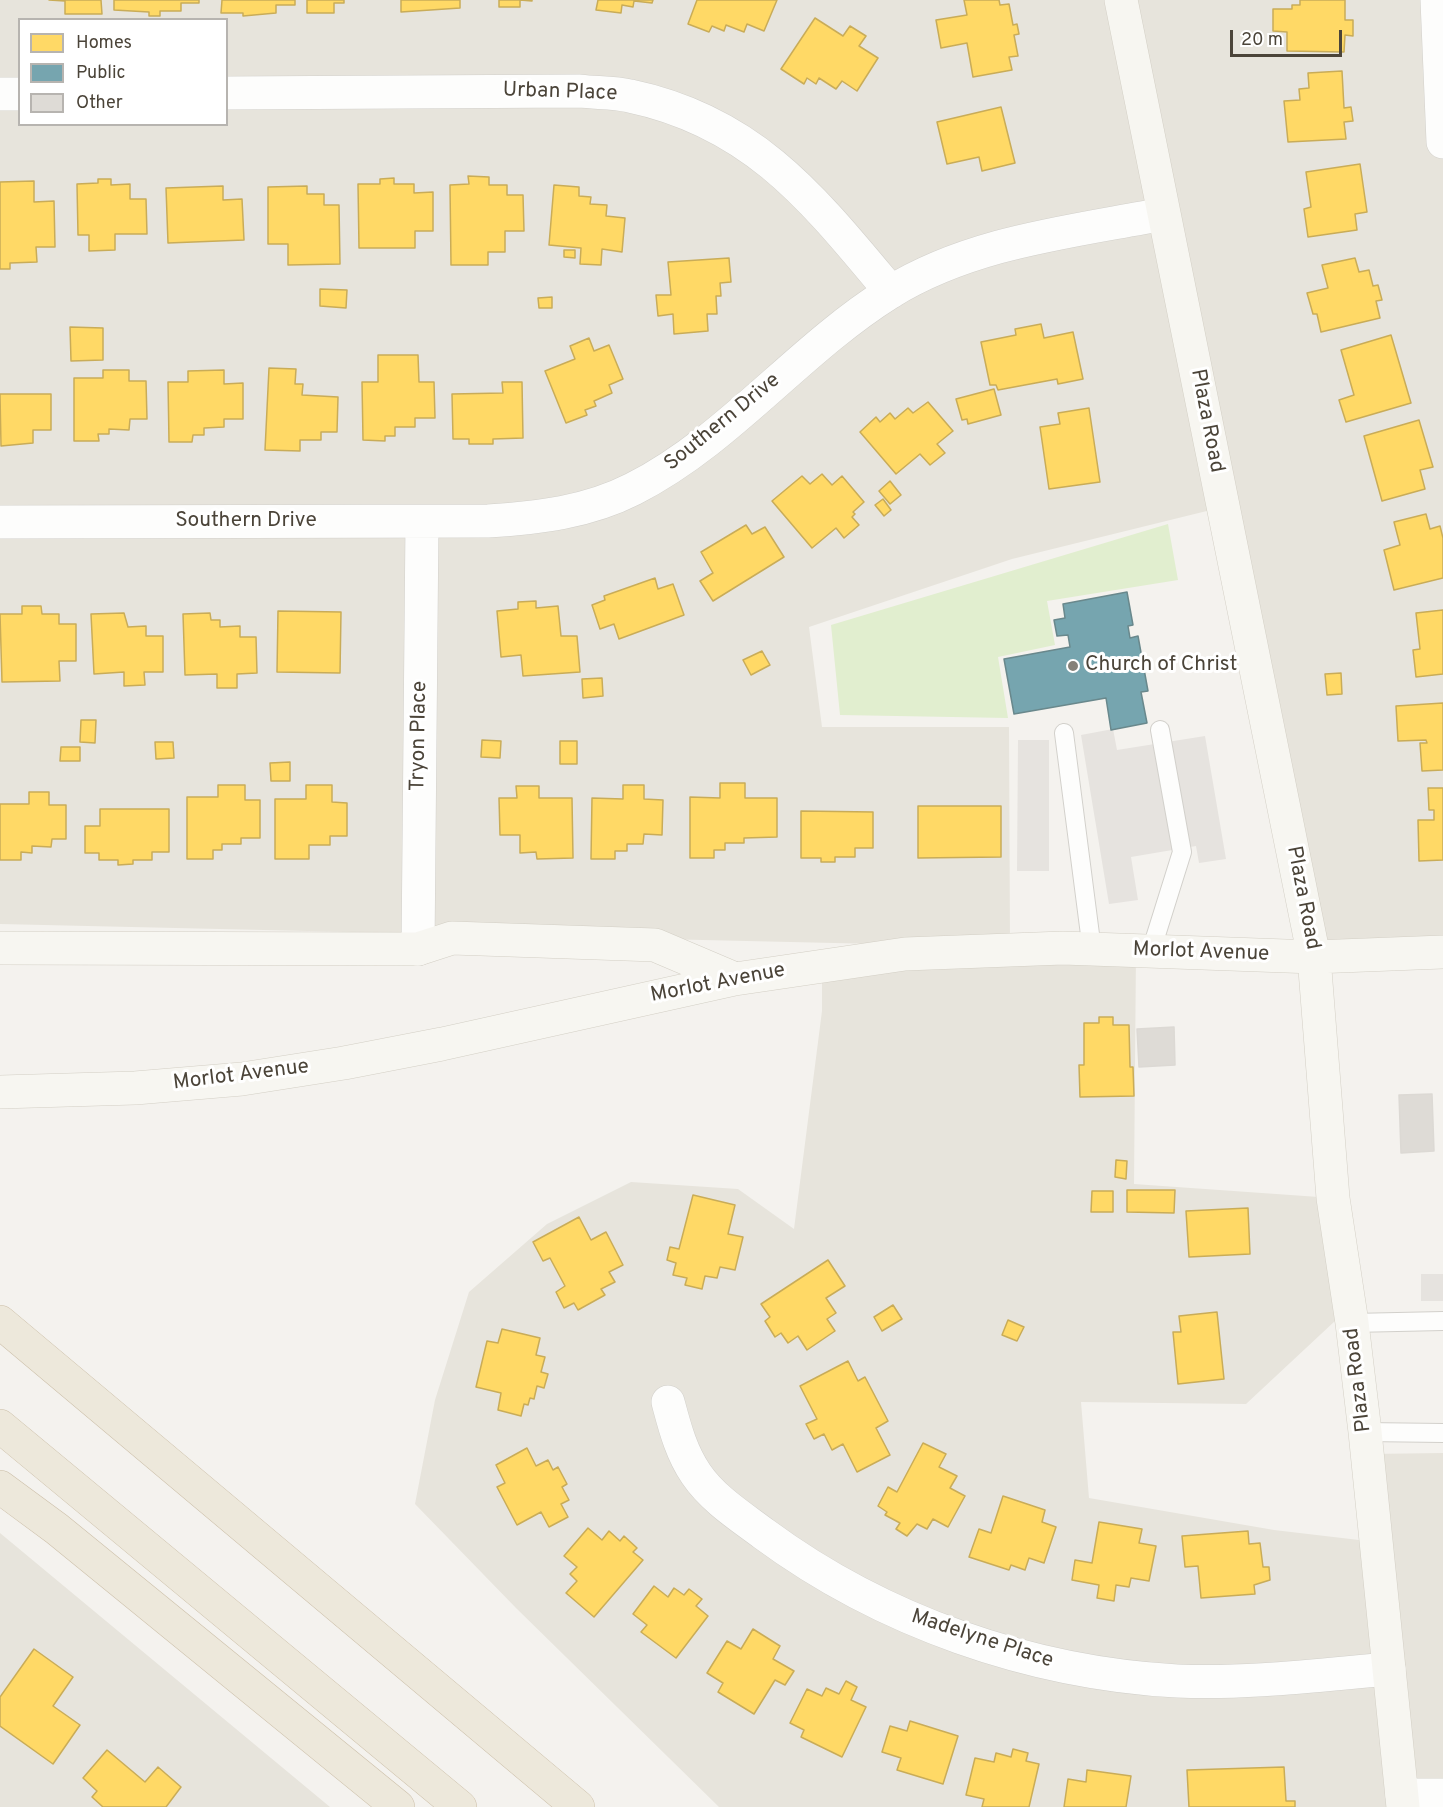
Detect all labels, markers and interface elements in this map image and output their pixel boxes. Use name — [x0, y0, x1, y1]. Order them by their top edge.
legend — [18, 18, 228, 126]
scale bar — [1233, 18, 1346, 56]
text: 20 m — [1241, 29, 1283, 52]
text: Homes — [76, 32, 132, 55]
text: Public — [76, 62, 126, 85]
street label: Urban Place — [502, 78, 618, 108]
text: Other — [76, 92, 123, 115]
street label: Plaza Road — [1184, 367, 1228, 475]
street label: Southern Drive — [660, 369, 786, 477]
street label: Southern Drive — [175, 509, 317, 535]
place label: Church of Christ — [1085, 653, 1237, 679]
marker: Church of Christ — [1066, 659, 1080, 673]
street label: Tryon Place — [406, 681, 434, 791]
street label: Plaza Road — [1280, 844, 1324, 952]
street label: Morlot Avenue — [1132, 938, 1270, 968]
street label: Morlot Avenue — [649, 959, 787, 1009]
street label: Morlot Avenue — [172, 1055, 310, 1097]
street label: Plaza Road — [1340, 1326, 1378, 1434]
street label: Madelyne Place — [908, 1605, 1056, 1675]

